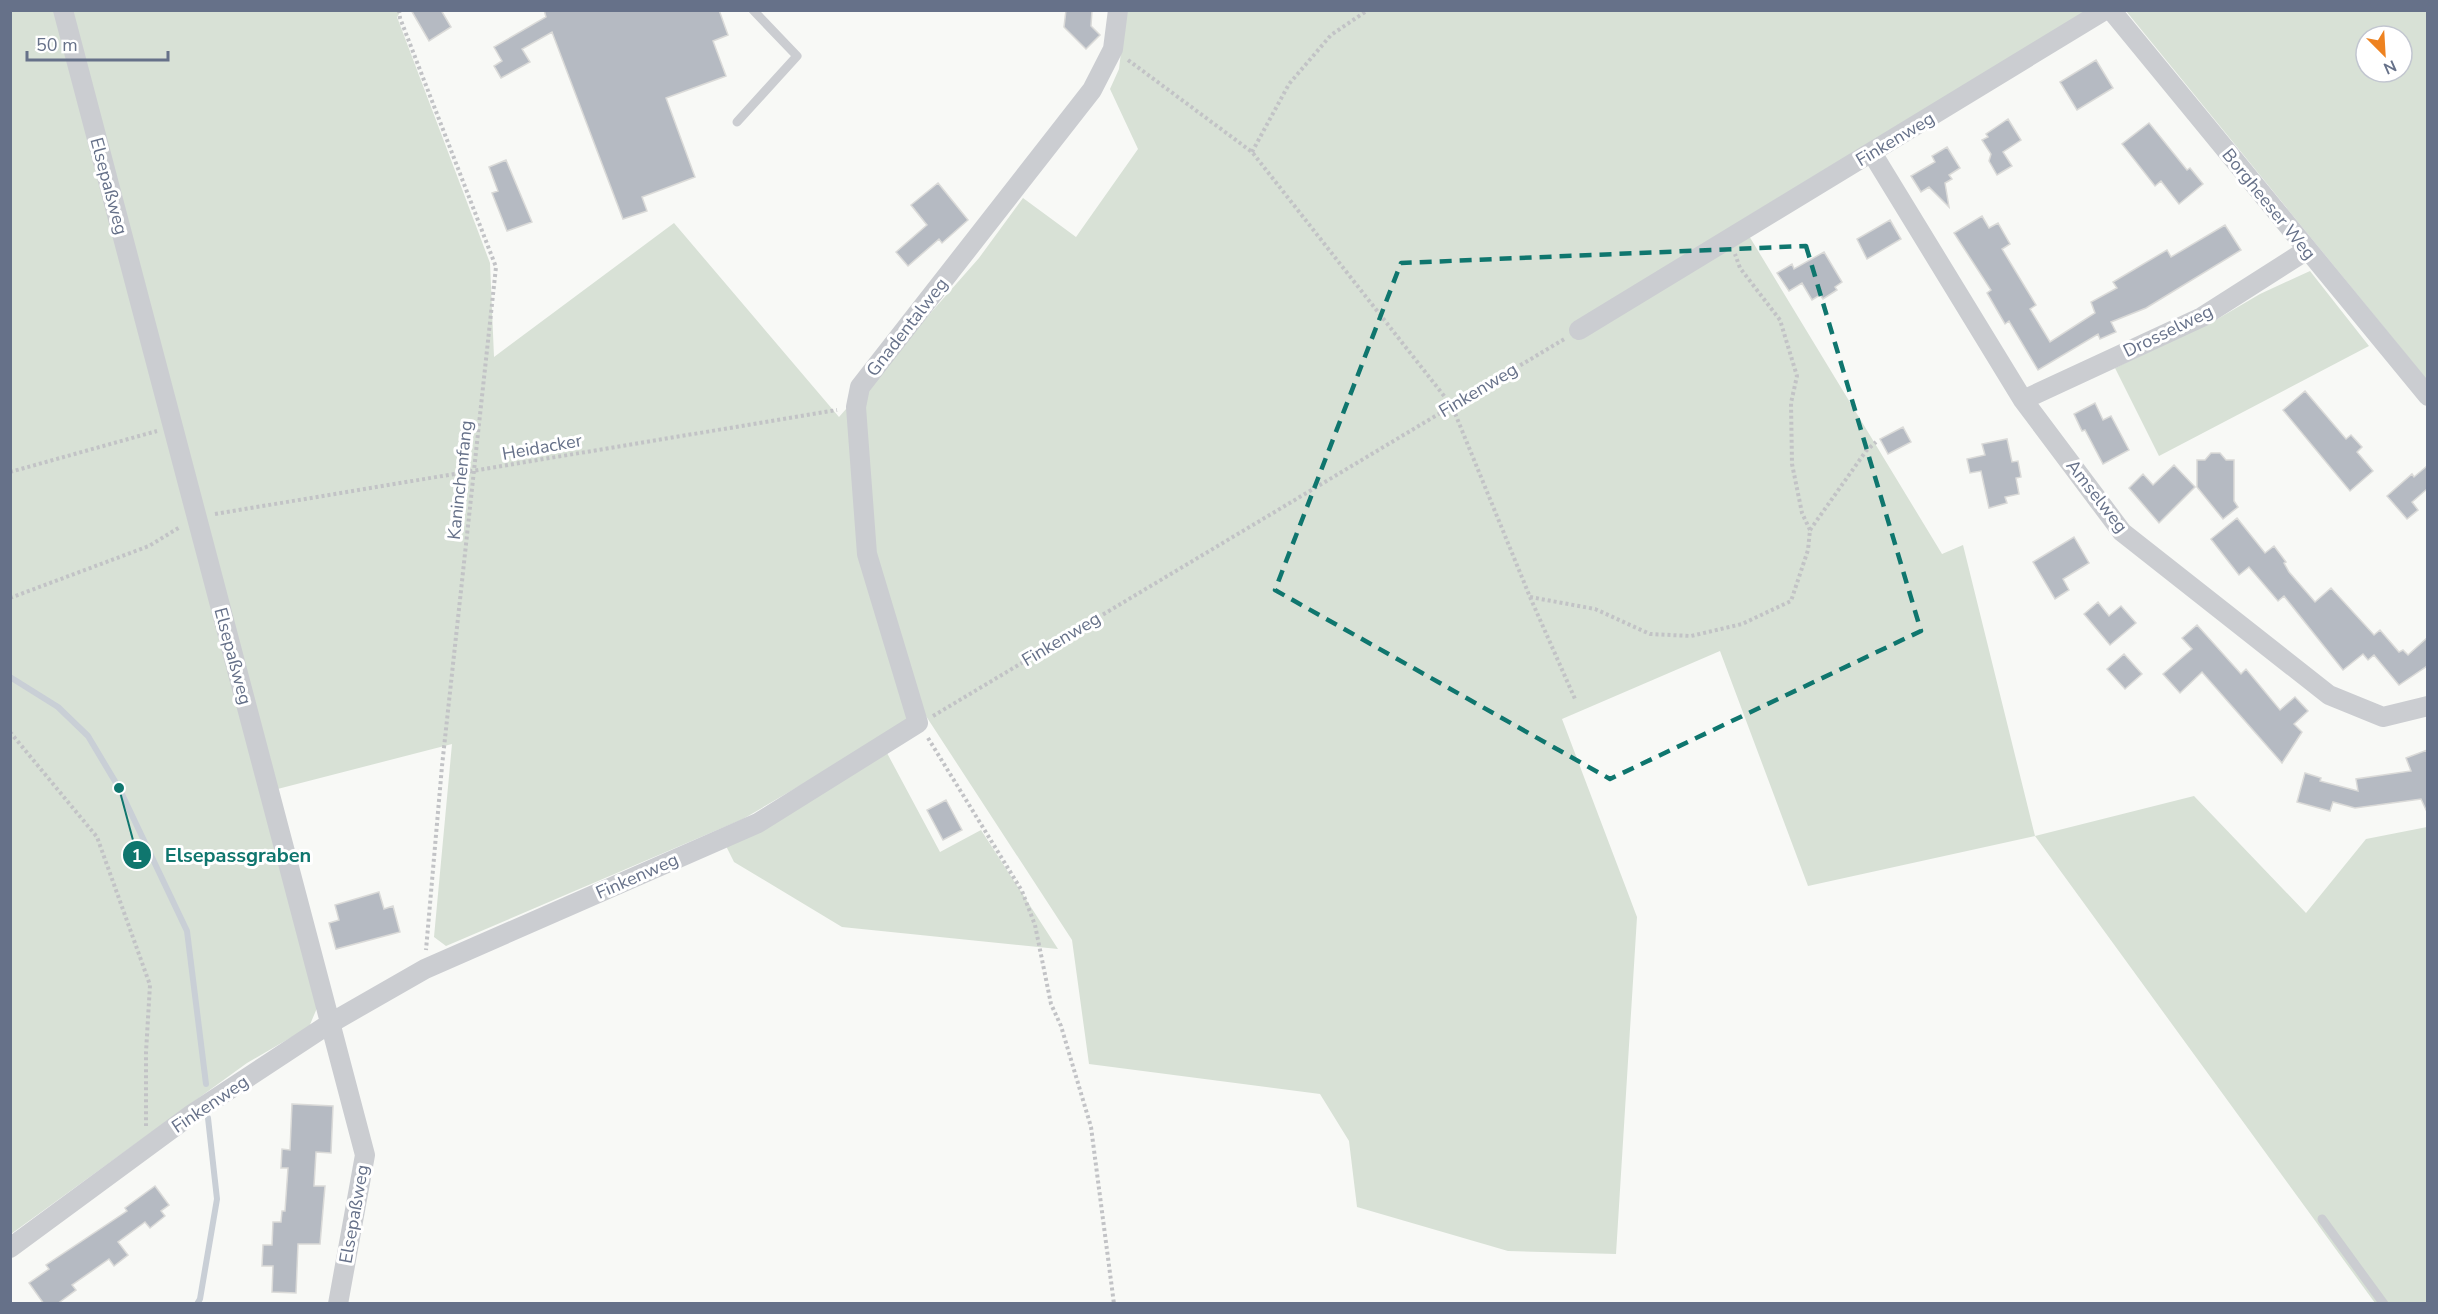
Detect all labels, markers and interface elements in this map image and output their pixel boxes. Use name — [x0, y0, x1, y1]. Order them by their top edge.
scale bar — [27, 24, 168, 62]
north arrow — [2354, 24, 2414, 84]
text: 50 m — [36, 33, 78, 57]
text: N — [2380, 54, 2400, 79]
street label: Finkenweg — [1851, 106, 1939, 172]
street label: Elsepaßweg — [85, 135, 133, 237]
street label: Borgheeser Weg — [2217, 143, 2321, 265]
street label: Gnadentalweg — [861, 273, 953, 381]
street label: Drosselweg — [2119, 299, 2217, 363]
street label: Finkenweg — [1434, 357, 1522, 423]
street label: Kaninchenfang — [442, 419, 478, 541]
street label: Heidacker — [500, 428, 584, 466]
street label: Amselweg — [2061, 454, 2133, 538]
street label: Elsepaßweg — [209, 605, 257, 707]
street label: Finkenweg — [1017, 606, 1105, 672]
callout: Elsepassgraben — [122, 836, 323, 874]
text: Elsepassgraben — [165, 842, 311, 869]
text: 1 — [132, 844, 142, 868]
street label: Finkenweg — [592, 847, 682, 905]
street label: Finkenweg — [167, 1069, 253, 1139]
street label: Elsepaßweg — [334, 1163, 374, 1265]

